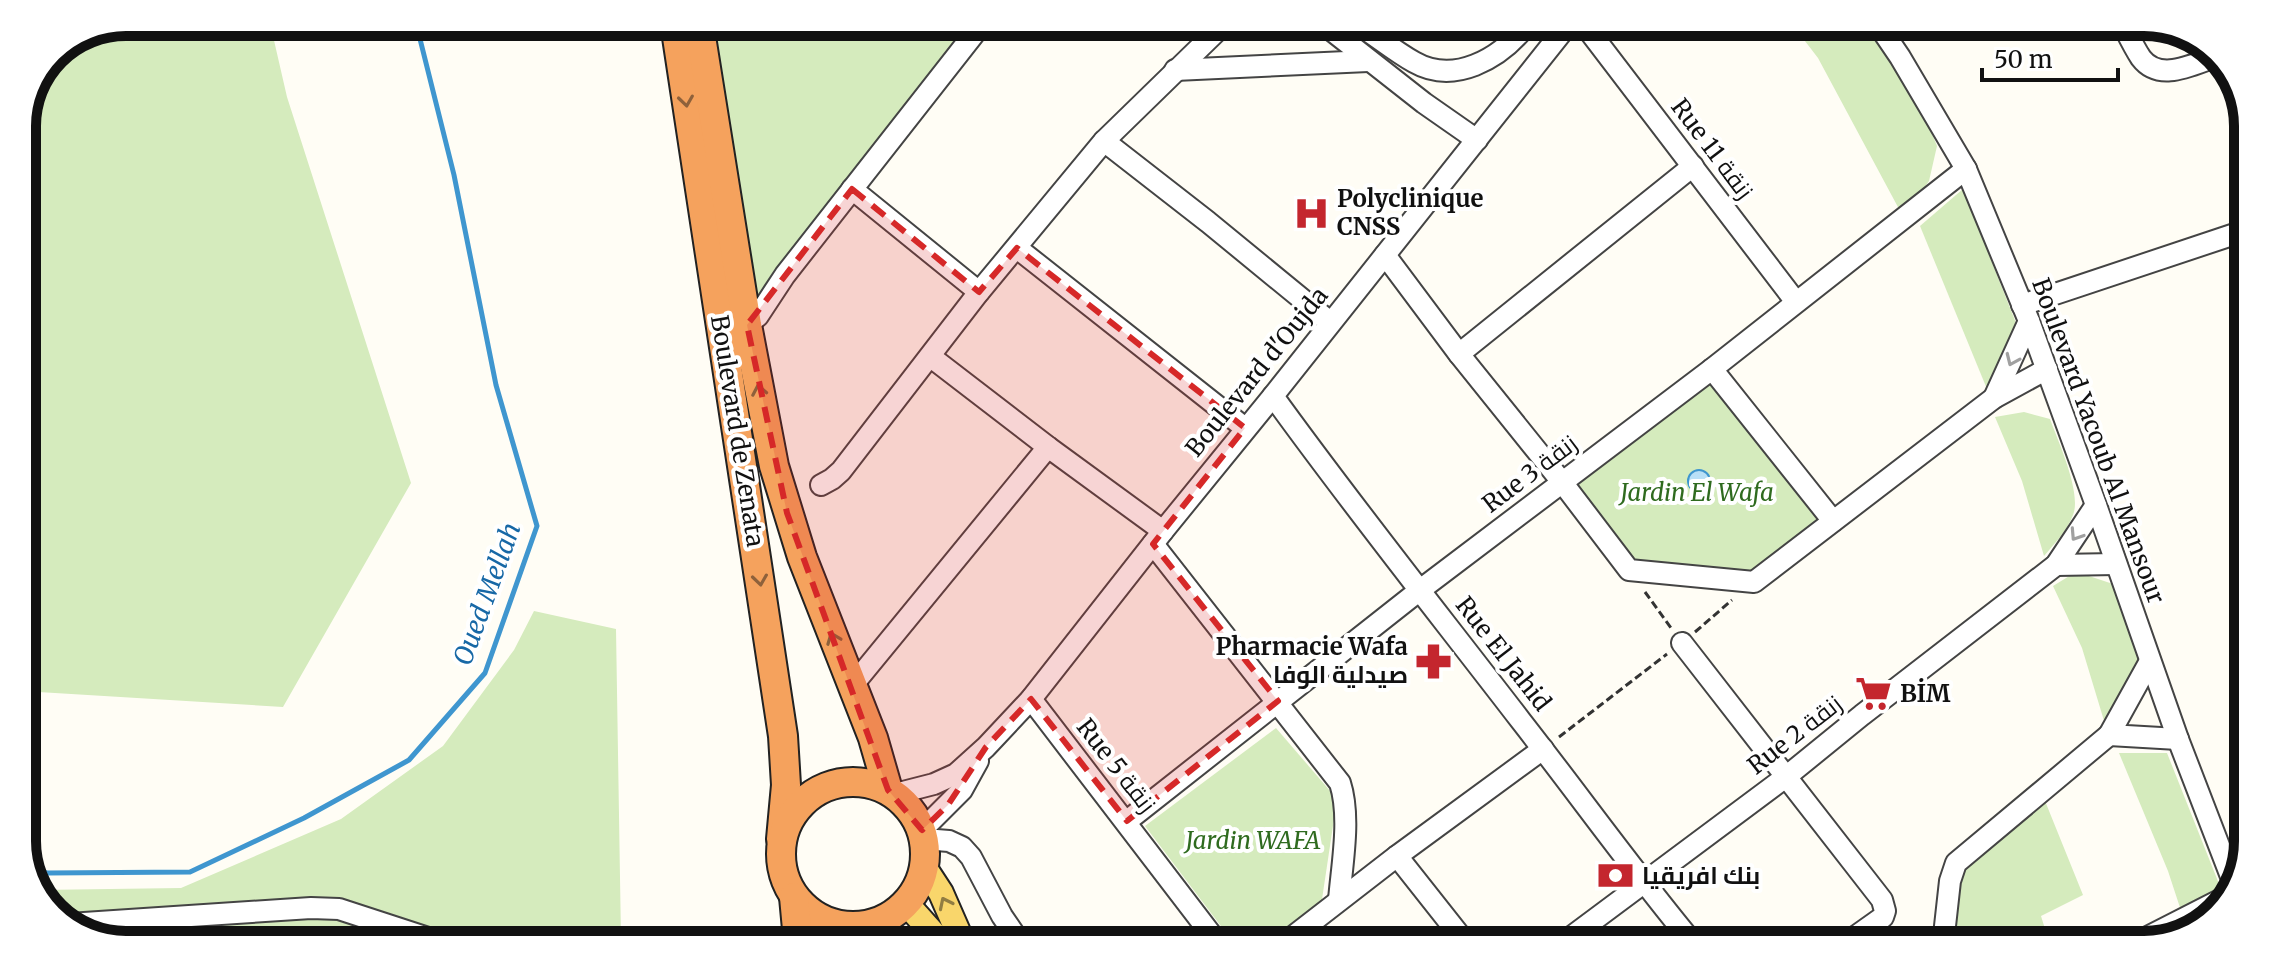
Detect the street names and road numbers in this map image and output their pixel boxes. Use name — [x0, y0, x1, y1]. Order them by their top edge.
street label: Rue 11 زنقة — [1664, 92, 1760, 205]
street label: Boulevard Yacoub Al Mansour — [2025, 274, 2172, 608]
street label: Boulevard d'Oujda — [1179, 280, 1335, 463]
street label: Boulevard de Zenata — [704, 313, 771, 549]
street label: Rue 3 زنقة — [1476, 428, 1583, 519]
street label: Rue El Jahid — [1449, 590, 1558, 717]
street label: Rue 2 زنقة — [1741, 688, 1848, 781]
street label: Rue 5 زنقة — [1070, 712, 1163, 819]

